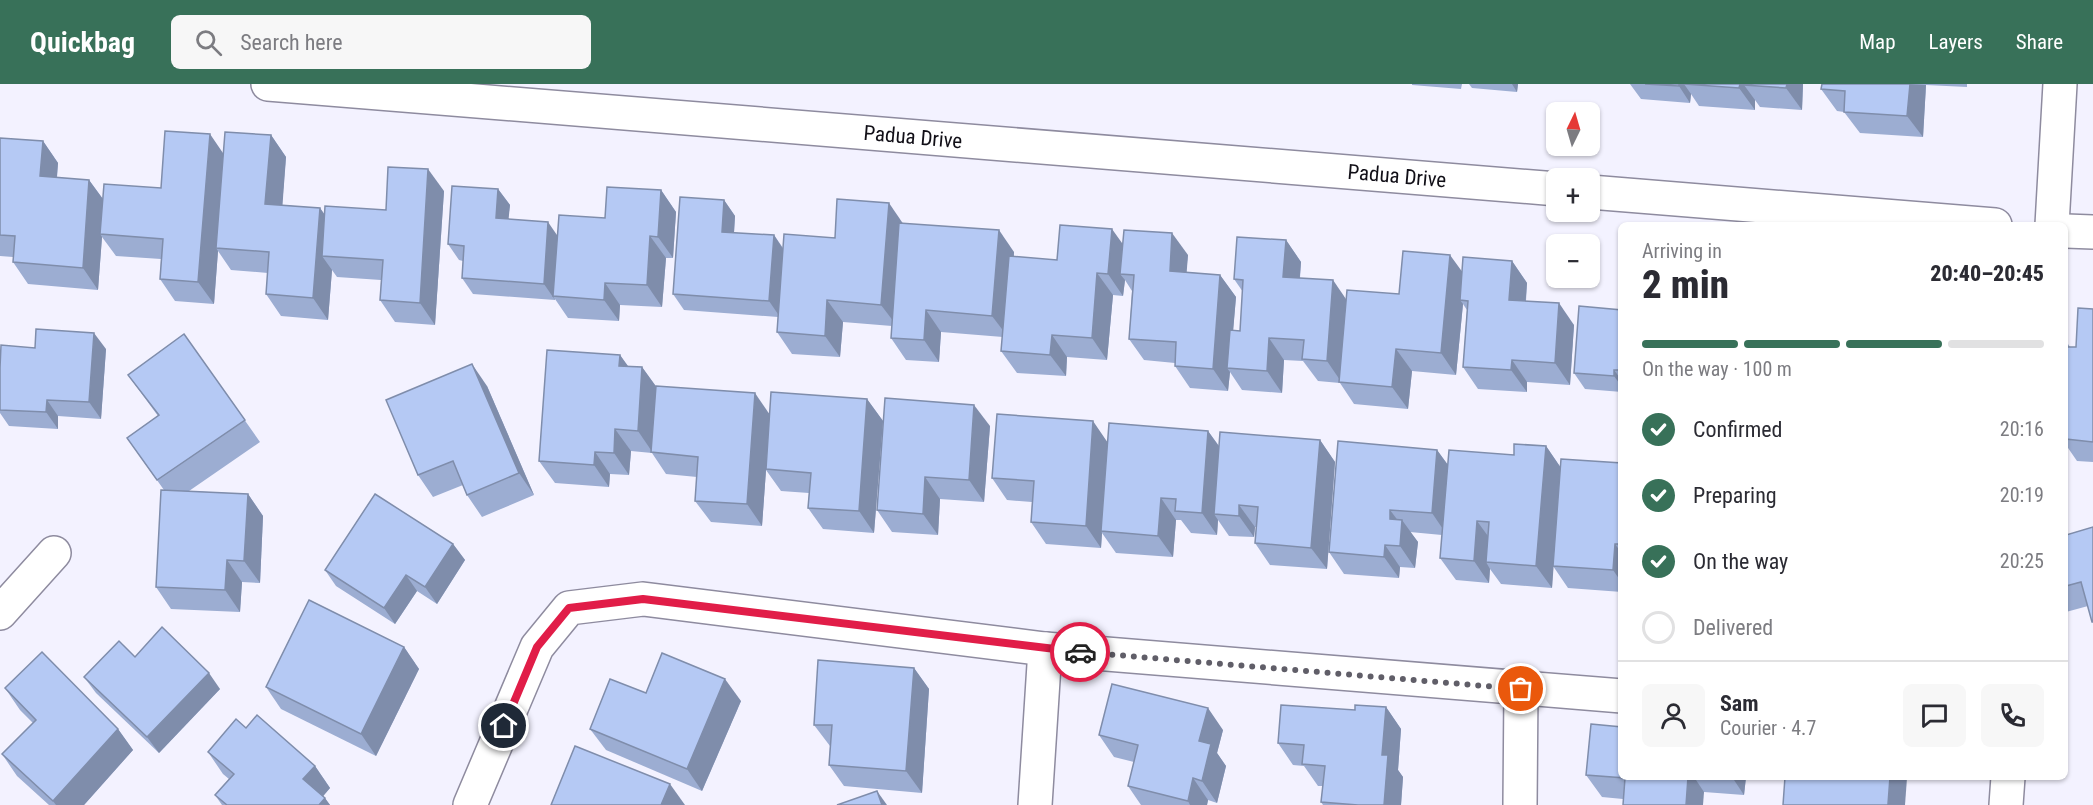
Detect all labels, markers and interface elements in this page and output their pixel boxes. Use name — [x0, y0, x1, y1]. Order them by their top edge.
search box — [171, 15, 591, 69]
text: Quickbag — [30, 26, 135, 59]
icon: search — [192, 26, 225, 59]
text: Search here — [240, 30, 342, 55]
text: Map — [1859, 30, 1896, 54]
text: Layers — [1929, 30, 1983, 54]
text: Share — [2016, 30, 2063, 54]
north arrow — [1546, 102, 1600, 156]
map controls — [1546, 102, 1600, 288]
street label: Padua Drive — [863, 121, 963, 153]
street label: Padua Drive — [1347, 160, 1447, 192]
button: + — [1546, 168, 1600, 222]
button: − — [1546, 234, 1600, 288]
text: Arriving in — [1642, 239, 1722, 263]
text: 20:40–20:45 — [1930, 261, 2044, 286]
text: 2 min — [1642, 262, 1729, 308]
text: On the way · 100 m — [1642, 357, 1792, 381]
icon: check — [1642, 413, 1675, 446]
text: Confirmed — [1693, 417, 1782, 442]
text: 20:16 — [2000, 417, 2044, 441]
icon: check — [1642, 479, 1675, 512]
text: Preparing — [1693, 483, 1777, 508]
text: 20:19 — [2000, 483, 2044, 507]
icon: check — [1642, 545, 1675, 578]
text: On the way — [1693, 549, 1788, 574]
text: 20:25 — [2000, 549, 2044, 573]
text: Delivered — [1693, 615, 1773, 640]
courier — [1050, 622, 1110, 682]
icon: car — [1064, 636, 1097, 669]
pin — [1495, 663, 1546, 714]
icon: bag — [1504, 672, 1537, 705]
button: person — [1642, 684, 1705, 747]
button: chat — [1903, 684, 1966, 747]
button: phone — [1981, 684, 2044, 747]
text: Sam — [1720, 691, 1759, 716]
pin — [478, 700, 529, 751]
icon: home — [487, 709, 520, 742]
text: Courier · 4.7 — [1720, 716, 1816, 740]

